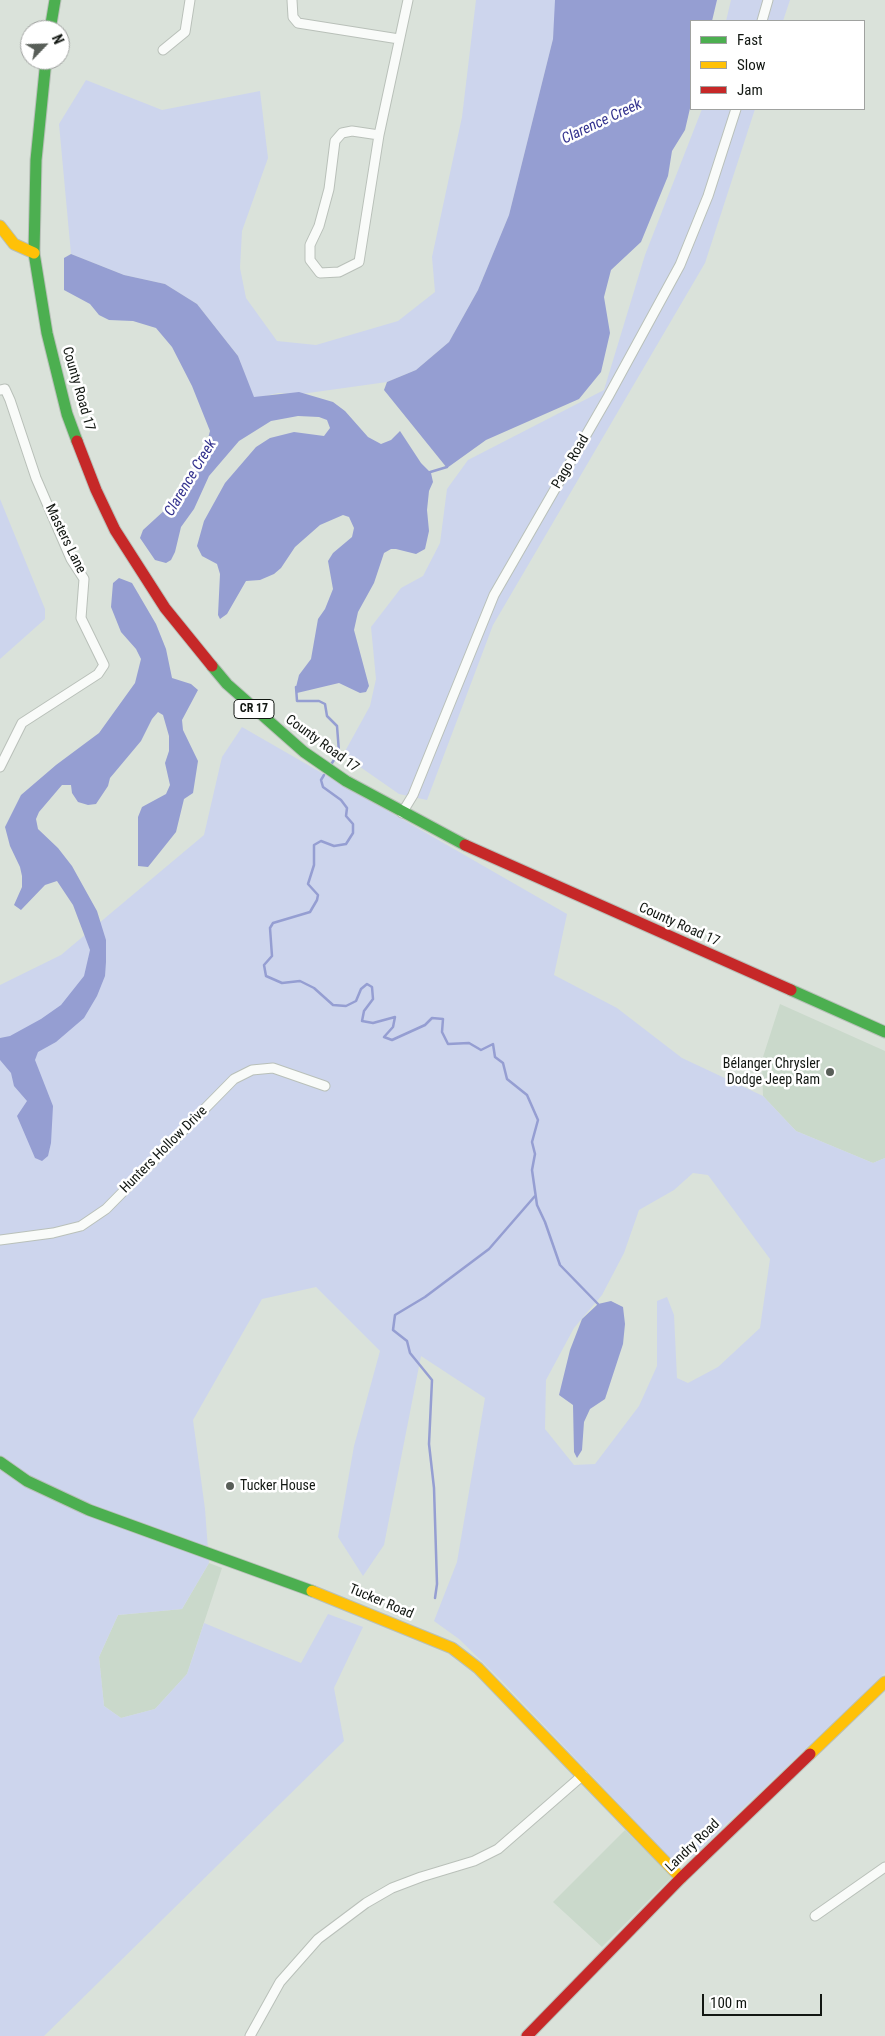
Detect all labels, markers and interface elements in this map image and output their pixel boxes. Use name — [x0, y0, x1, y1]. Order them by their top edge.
north arrow — [20, 20, 70, 70]
legend — [690, 20, 865, 110]
text: Fast — [737, 31, 762, 49]
text: N — [49, 32, 67, 46]
text: Slow — [737, 56, 766, 74]
text: Jam — [737, 81, 763, 99]
water label: Clarence Creek — [559, 96, 645, 148]
street label: County Road 17 — [58, 345, 98, 433]
street label: Pago Road — [549, 432, 593, 492]
water label: Clarence Creek — [161, 436, 221, 520]
street label: Masters Lane — [41, 502, 89, 576]
road number: CR 17 — [234, 700, 274, 719]
street label: County Road 17 — [282, 712, 362, 776]
street label: County Road 17 — [636, 900, 722, 950]
place label: Bélanger Chrysler Dodge Jeep Ram — [723, 1056, 820, 1088]
marker: Bélanger Chrysler Dodge Jeep Ram — [824, 1066, 836, 1078]
street label: Hunters Hollow Drive — [117, 1103, 211, 1197]
place label: Tucker House — [240, 1478, 316, 1494]
marker: Tucker House — [224, 1480, 236, 1492]
street label: Tucker Road — [346, 1581, 416, 1623]
street label: Landry Road — [662, 1816, 724, 1876]
scale bar — [705, 1984, 825, 2016]
text: 100 m — [710, 1994, 747, 2012]

